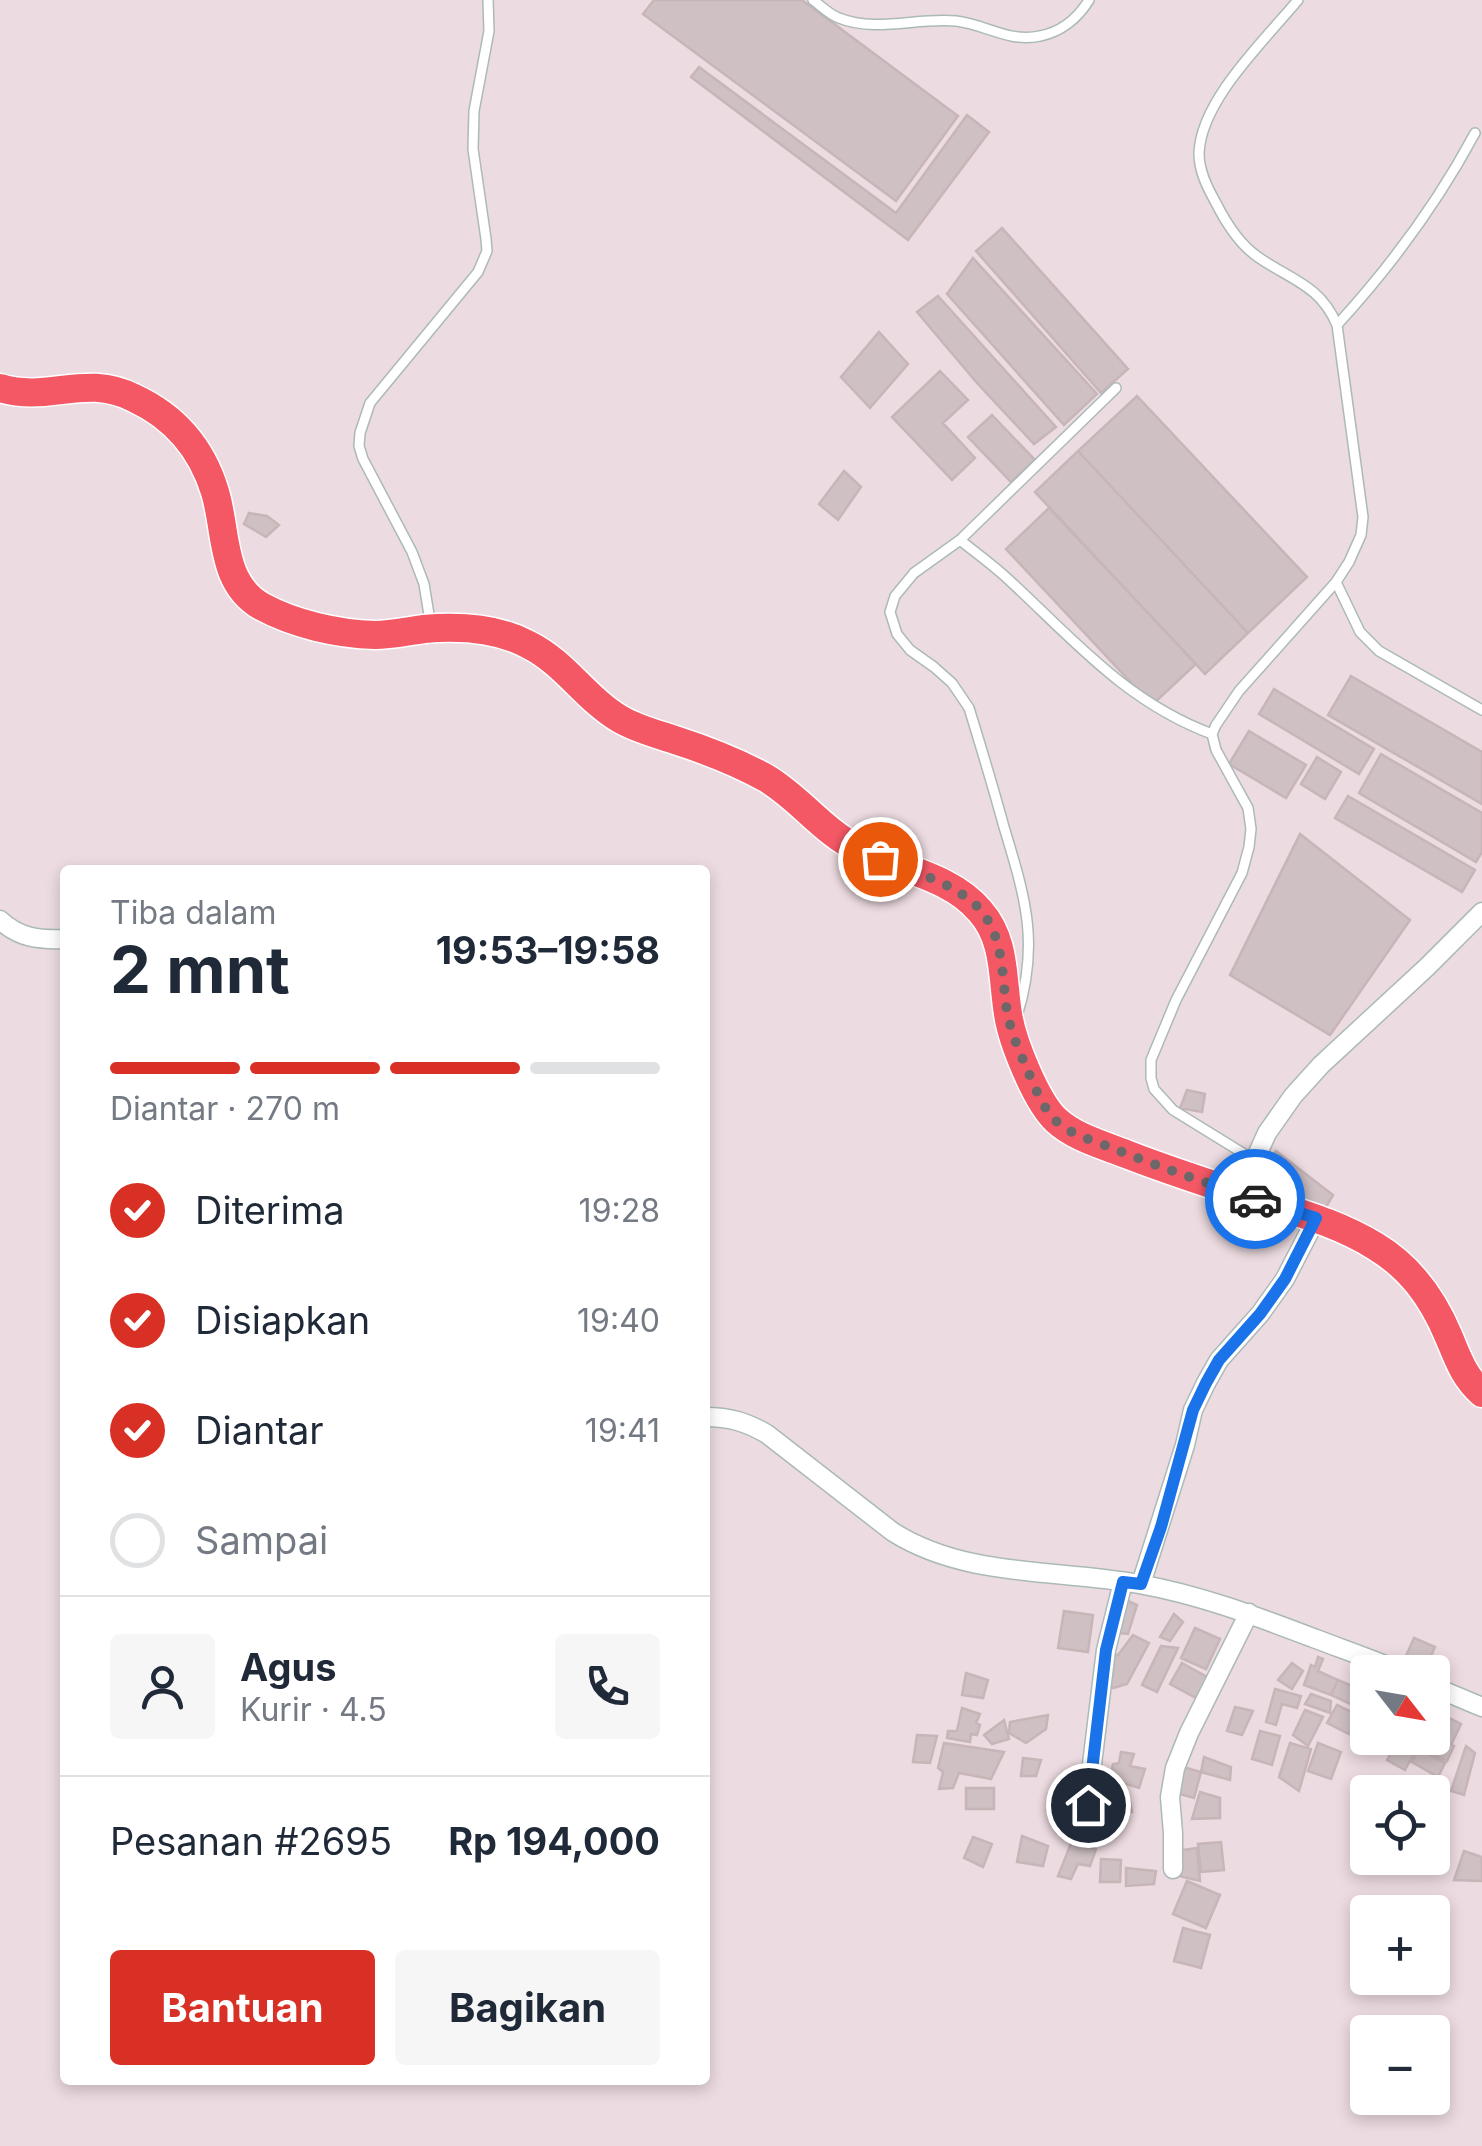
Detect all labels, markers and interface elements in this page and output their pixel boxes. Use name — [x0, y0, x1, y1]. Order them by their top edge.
pin — [838, 817, 923, 902]
icon: bag — [853, 832, 908, 887]
text: Tiba dalam — [110, 893, 277, 932]
text: 19:53–19:58 — [436, 927, 660, 973]
text: 2 mnt — [110, 930, 290, 1009]
text: Diantar · 270 m — [110, 1089, 340, 1128]
courier — [1205, 1149, 1305, 1249]
icon: car — [1228, 1172, 1283, 1227]
icon: check — [110, 1183, 165, 1238]
text: Diterima — [195, 1187, 345, 1233]
text: 19:28 — [579, 1191, 660, 1230]
icon: check — [110, 1293, 165, 1348]
text: Disiapkan — [195, 1297, 370, 1343]
text: 19:40 — [577, 1301, 660, 1340]
icon: check — [110, 1403, 165, 1458]
text: Diantar — [195, 1407, 324, 1453]
text: 19:41 — [585, 1411, 660, 1450]
text: Sampai — [195, 1517, 328, 1563]
button: person — [110, 1634, 215, 1739]
button: phone — [555, 1634, 660, 1739]
text: Agus — [240, 1644, 336, 1690]
north arrow — [1350, 1655, 1450, 1755]
map controls — [1350, 1655, 1450, 2115]
text: Kurir · 4.5 — [240, 1690, 387, 1729]
pin — [1046, 1763, 1131, 1848]
button: locate — [1350, 1775, 1450, 1875]
icon: home — [1061, 1778, 1116, 1833]
text: Pesanan #2695 — [110, 1818, 392, 1864]
text: Rp 194,000 — [448, 1818, 660, 1864]
button: + — [1350, 1895, 1450, 1995]
button: Bantuan — [110, 1950, 375, 2065]
button: Bagikan — [395, 1950, 660, 2065]
button: − — [1350, 2015, 1450, 2115]

